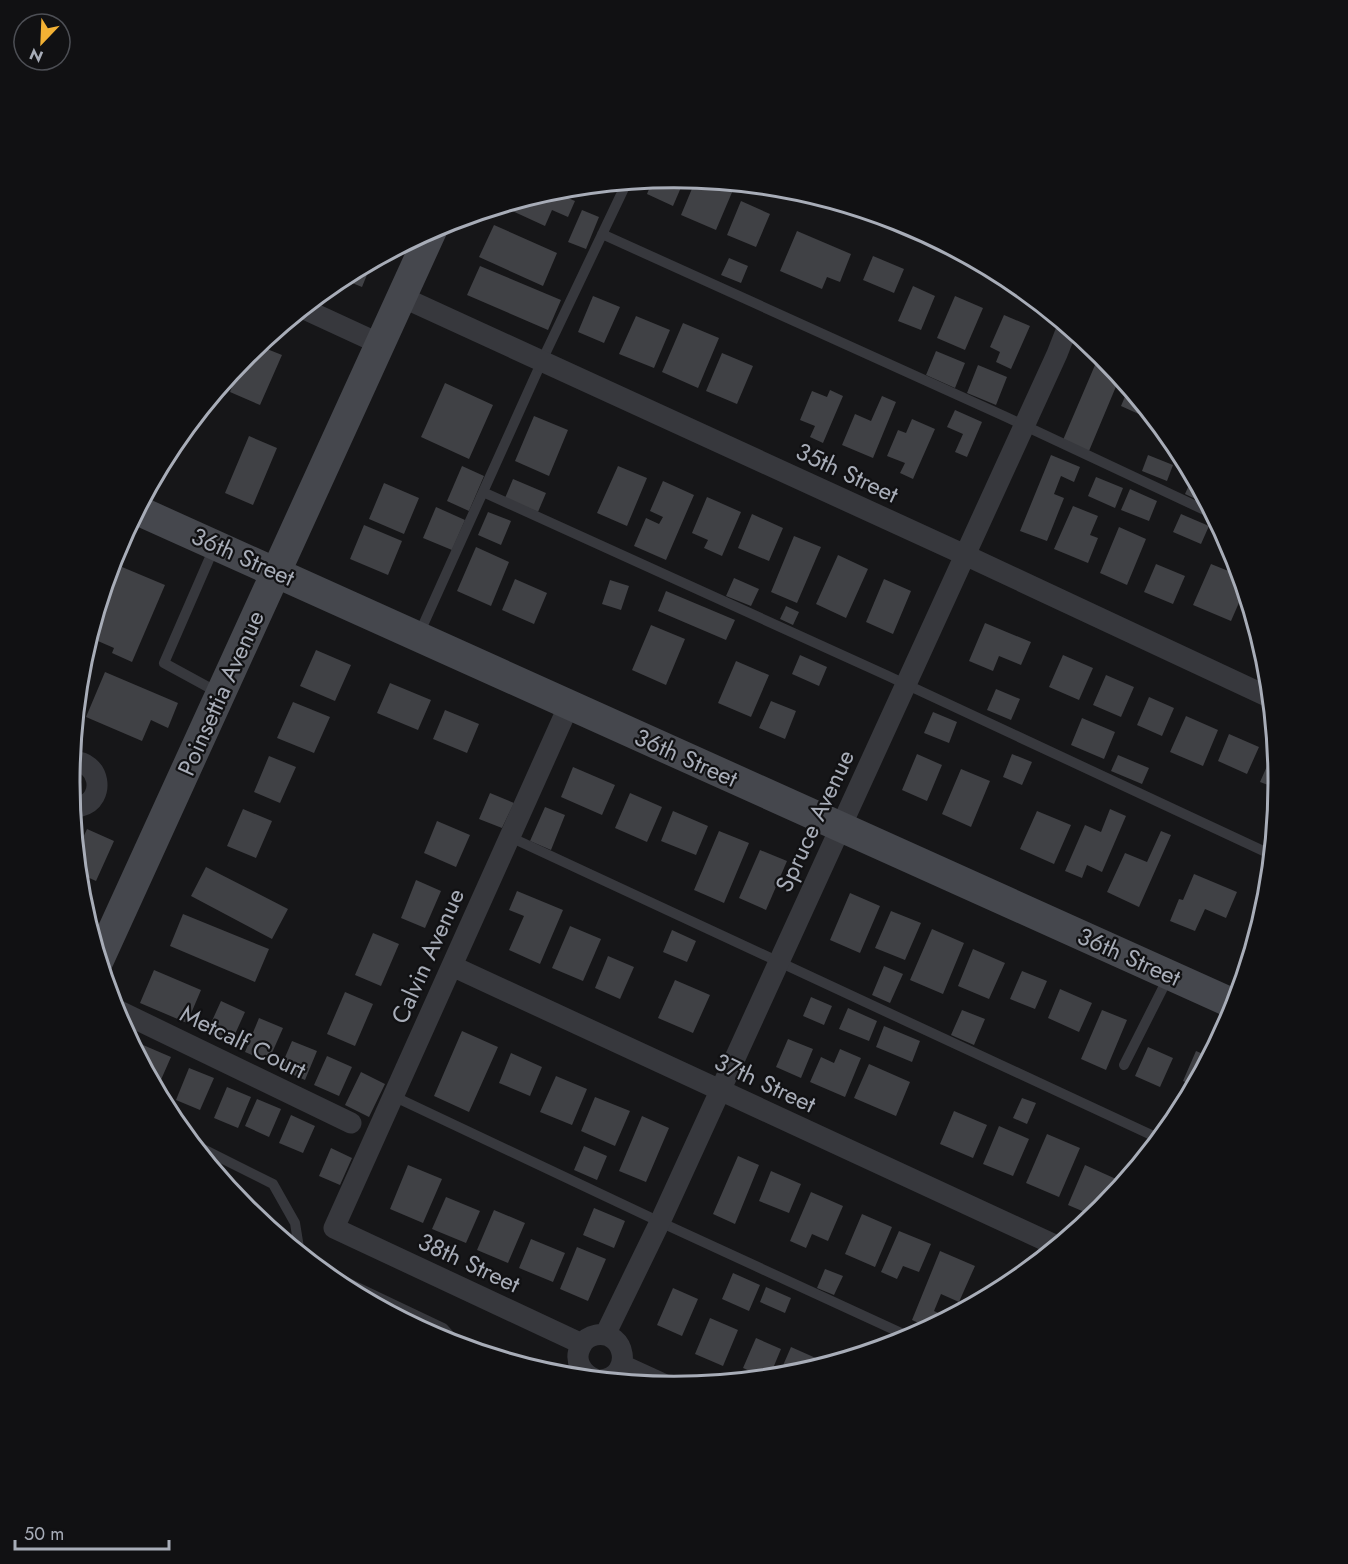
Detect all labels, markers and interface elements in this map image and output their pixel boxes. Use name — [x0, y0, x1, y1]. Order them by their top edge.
north arrow — [12, 12, 72, 72]
text: N — [26, 42, 47, 68]
street label: 35th Street — [790, 434, 904, 512]
street label: 36th Street — [186, 518, 301, 595]
street label: Poinsettia Avenue — [168, 605, 273, 781]
street label: 36th Street — [629, 719, 744, 796]
street label: Spruce Avenue — [766, 744, 863, 898]
street label: Calvin Avenue — [382, 883, 473, 1029]
street label: 36th Street — [1072, 918, 1187, 995]
street label: Metcalf Court — [174, 996, 312, 1087]
street label: 37th Street — [709, 1044, 822, 1121]
street label: 38th Street — [412, 1224, 526, 1302]
scale bar — [15, 1513, 170, 1551]
text: 50 m — [24, 1521, 64, 1547]

